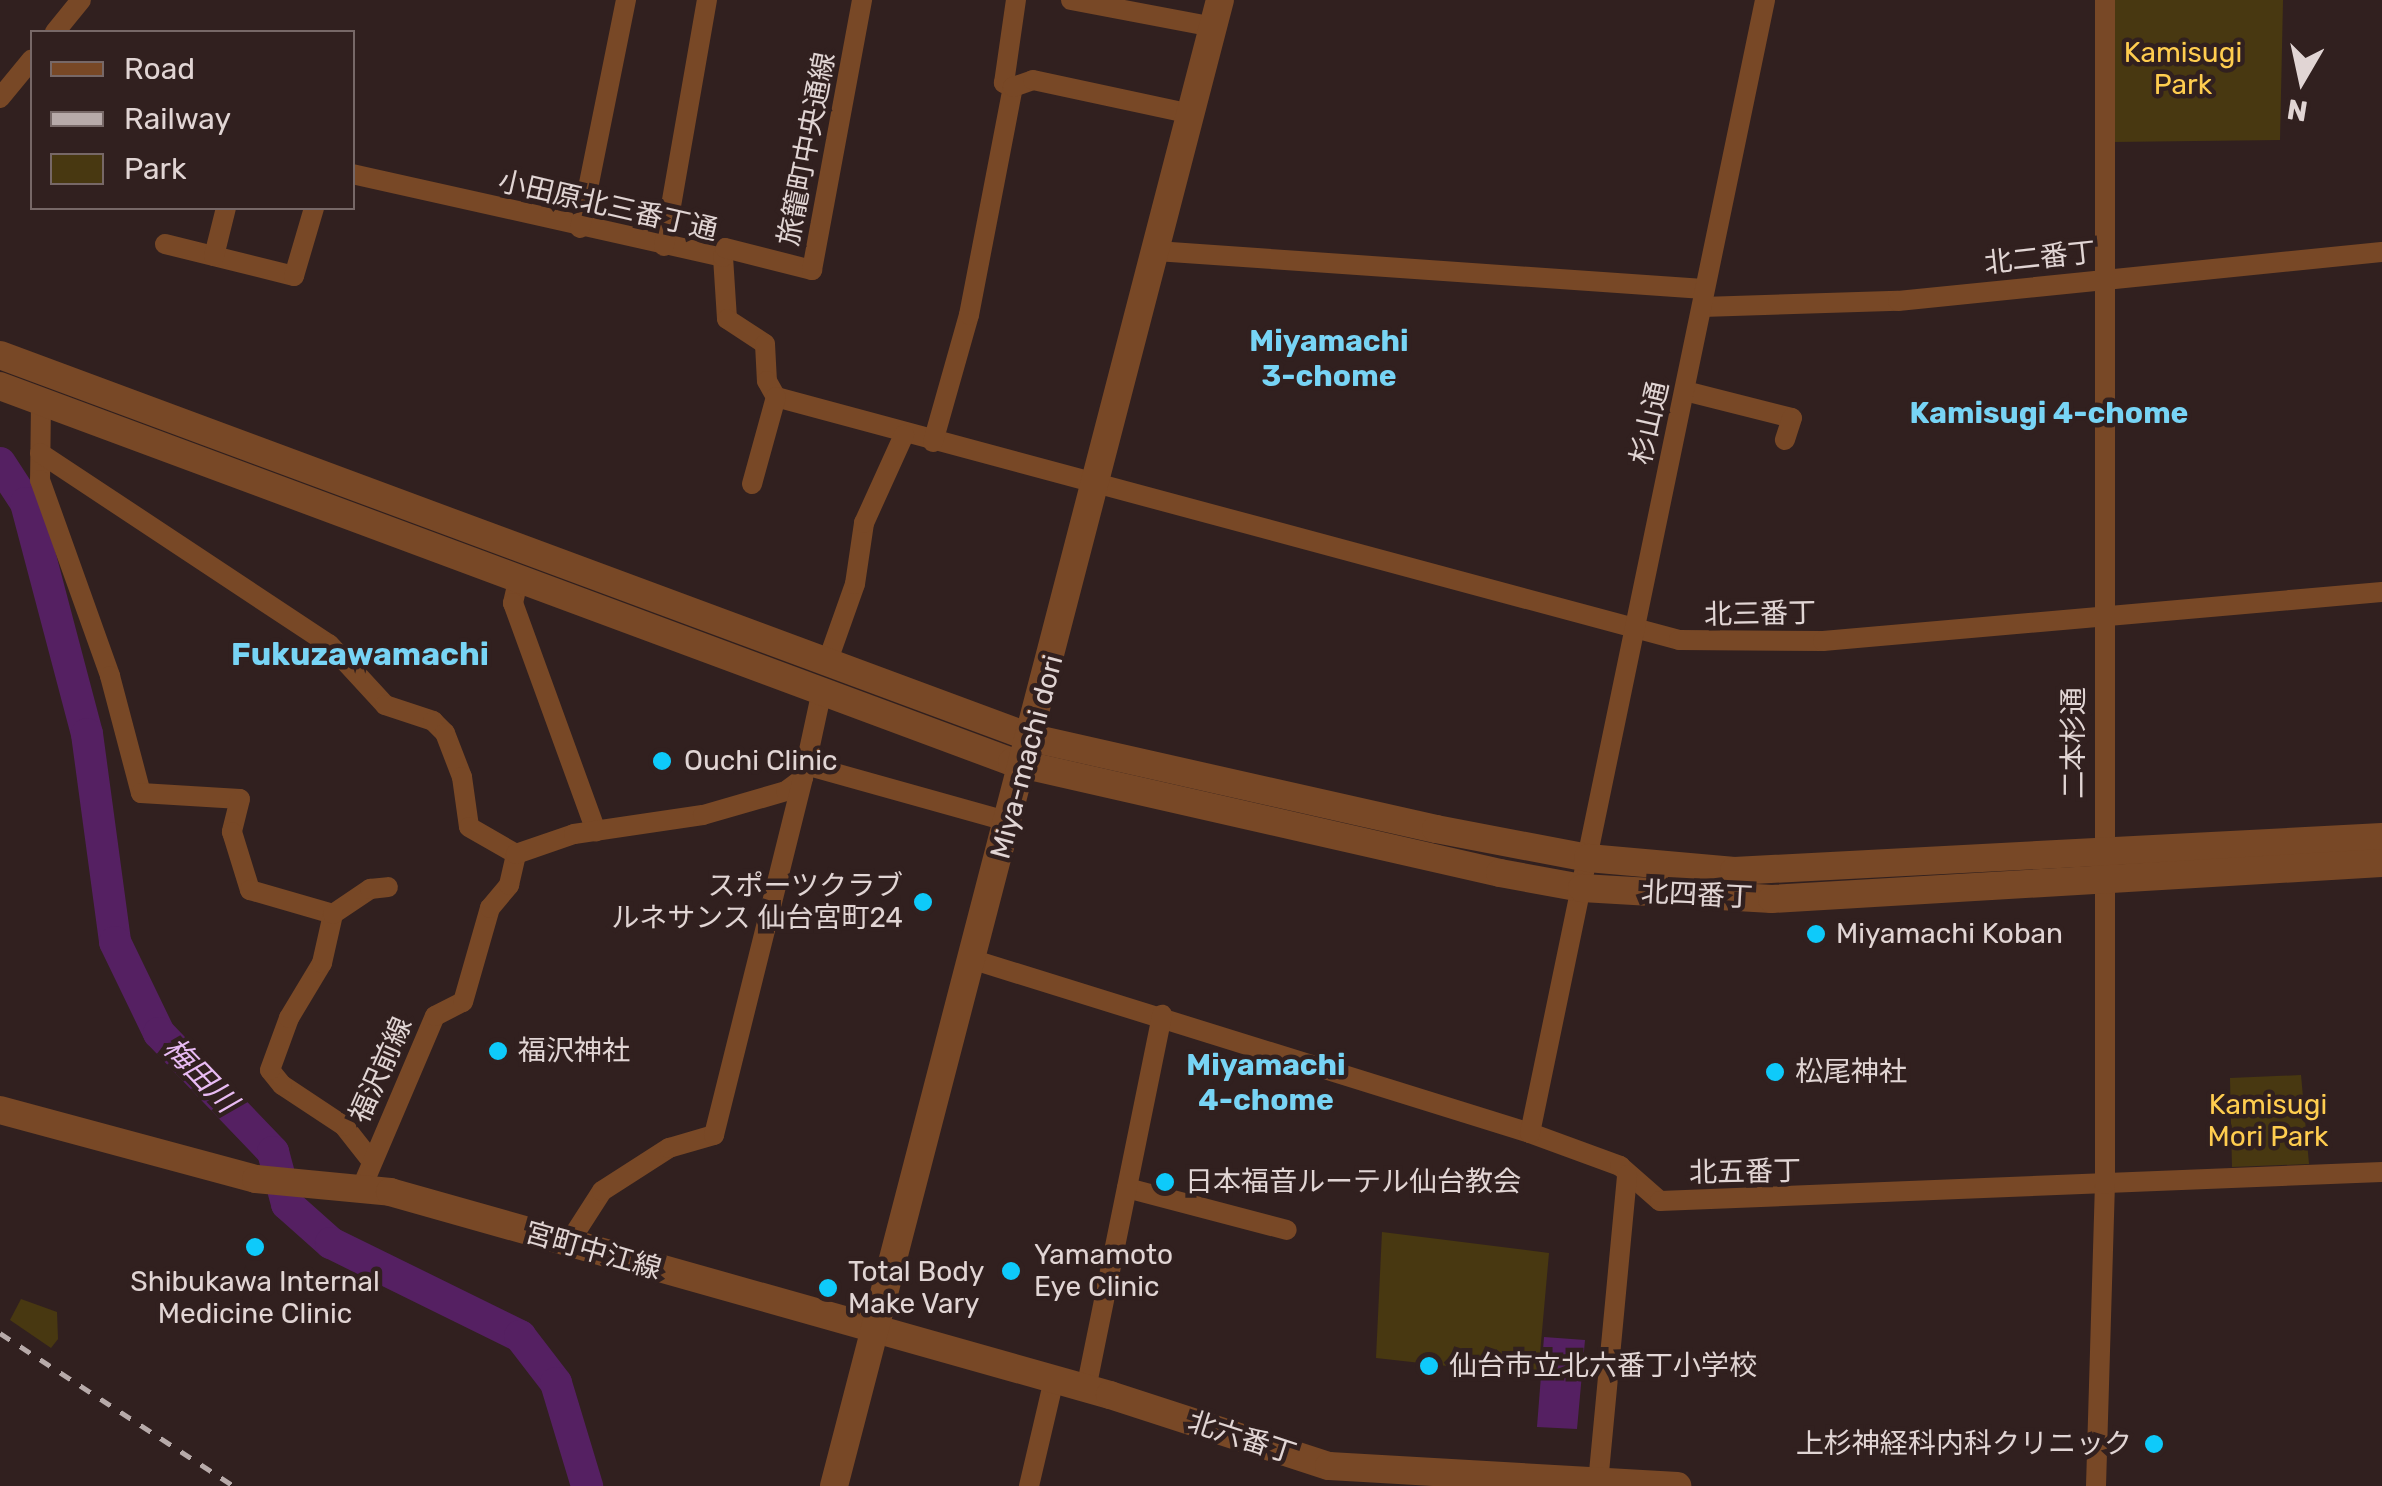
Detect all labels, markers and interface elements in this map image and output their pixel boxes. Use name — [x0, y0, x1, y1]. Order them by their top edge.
legend — [30, 30, 355, 210]
north arrow — [2252, 30, 2352, 130]
park label: Kamisugi Park — [2124, 36, 2242, 102]
street label: 旅籠町中央通線 — [772, 50, 842, 248]
text: Road — [124, 51, 195, 87]
text: N — [2285, 92, 2310, 128]
text: Railway — [124, 101, 231, 137]
text: Park — [124, 151, 186, 187]
street label: 小田原北三番丁通 — [495, 164, 721, 248]
street label: 北二番丁 — [1983, 235, 2097, 281]
district label: Miyamachi 3-chome — [1249, 323, 1409, 394]
street label: 杉山通 — [1624, 378, 1676, 468]
district label: Kamisugi 4-chome — [1910, 395, 2188, 431]
street label: 北三番丁 — [1704, 596, 1816, 632]
district label: Fukuzawamachi — [231, 635, 489, 673]
street label: Miya-machi dori — [984, 651, 1070, 863]
street label: 二本杉通 — [2057, 687, 2091, 799]
place label: Ouchi Clinic — [684, 744, 837, 778]
marker: Ouchi Clinic — [649, 748, 675, 774]
place label: スポーツクラブ ルネサンス 仙台宮町24 — [611, 869, 903, 935]
street label: 北四番丁 — [1640, 875, 1754, 915]
marker: スポーツクラブ ルネサンス 仙台宮町24 — [912, 891, 934, 913]
place label: Miyamachi Koban — [1836, 917, 2063, 951]
marker: Miyamachi Koban — [1805, 923, 1827, 945]
street label: 福沢前線 — [343, 1012, 419, 1128]
water label: 梅田川 — [156, 1030, 244, 1120]
place label: 福沢神社 — [518, 1034, 630, 1068]
marker: 福沢神社 — [487, 1040, 509, 1062]
district label: Miyamachi 4-chome — [1186, 1047, 1346, 1118]
place label: 松尾神社 — [1795, 1055, 1907, 1089]
marker: 松尾神社 — [1764, 1061, 1786, 1083]
park label: Kamisugi Mori Park — [2208, 1088, 2328, 1154]
street label: 北五番丁 — [1689, 1154, 1801, 1190]
place label: 日本福音ルーテル仙台教会 — [1185, 1165, 1521, 1199]
marker: 日本福音ルーテル仙台教会 — [1154, 1171, 1176, 1193]
street label: 宮町中江線 — [521, 1216, 665, 1286]
marker: Shibukawa Internal Medicine Clinic — [242, 1234, 268, 1260]
place label: Yamamoto Eye Clinic — [1034, 1238, 1173, 1304]
place label: Total Body Make Vary — [848, 1255, 984, 1321]
marker: Yamamoto Eye Clinic — [998, 1258, 1024, 1284]
place label: Shibukawa Internal Medicine Clinic — [130, 1265, 380, 1331]
marker: Total Body Make Vary — [817, 1277, 839, 1299]
place label: 仙台市立北六番丁小学校 — [1449, 1349, 1757, 1383]
marker: 仙台市立北六番丁小学校 — [1418, 1355, 1440, 1377]
street label: 北六番丁 — [1184, 1405, 1300, 1471]
place label: 上杉神経科内科クリニック — [1796, 1427, 2132, 1461]
marker: 上杉神経科内科クリニック — [2141, 1431, 2167, 1457]

